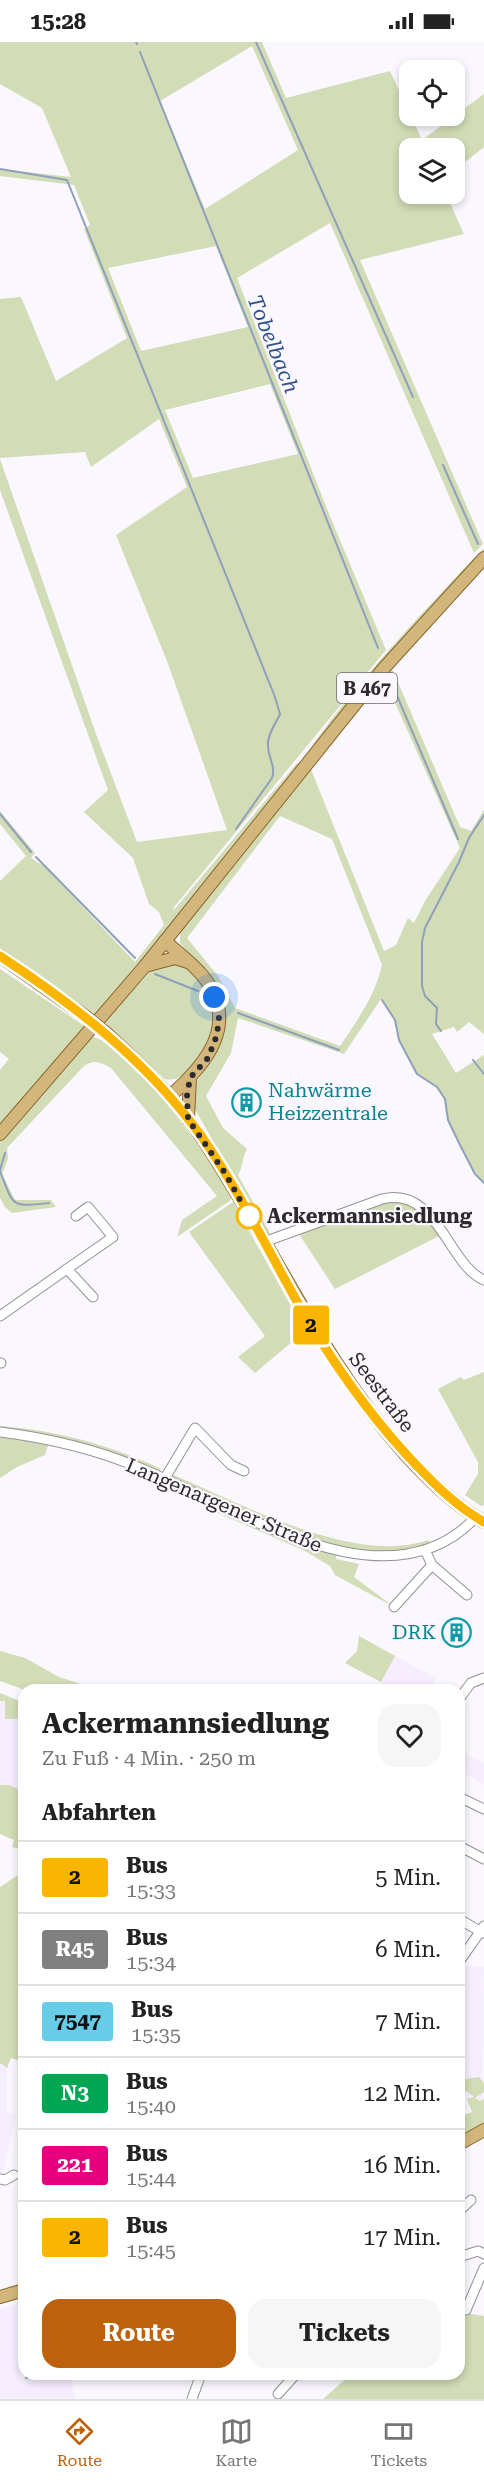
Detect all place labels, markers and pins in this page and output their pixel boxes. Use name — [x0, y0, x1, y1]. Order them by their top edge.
place label: Nahwärme Heizzentrale — [268, 1078, 388, 1125]
building icon: Nahwärme Heizzentrale — [231, 1086, 263, 1118]
marker: Ackermannsiedlung — [236, 1203, 262, 1229]
place label: Ackermannsiedlung — [267, 1204, 473, 1228]
building icon: DRK — [441, 1616, 473, 1648]
place label: DRK — [392, 1620, 436, 1644]

